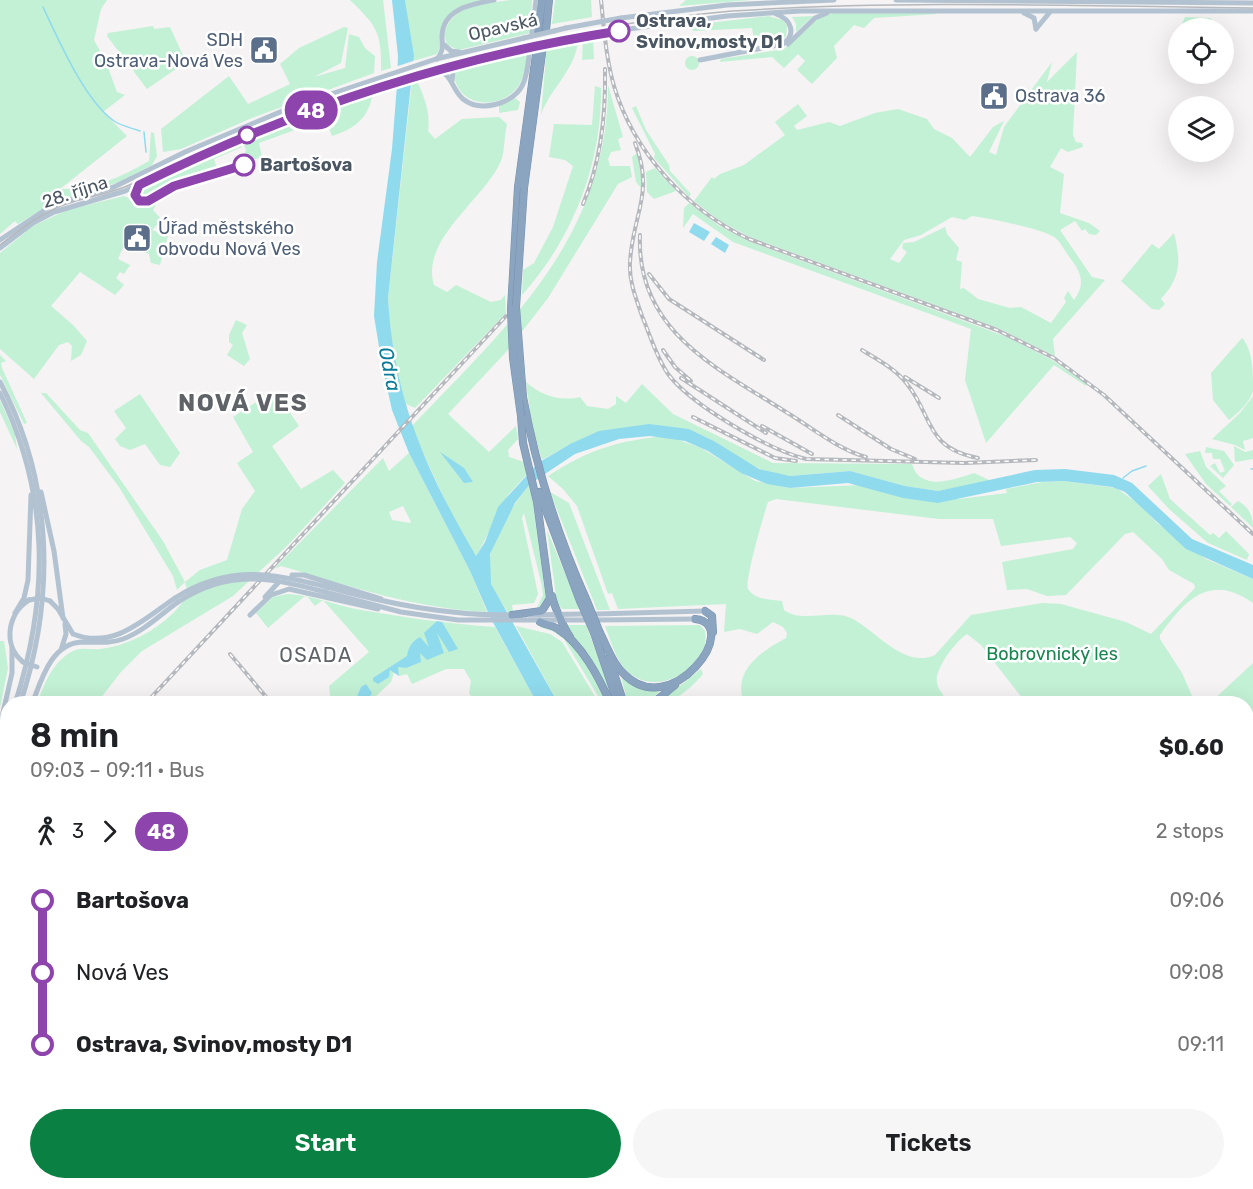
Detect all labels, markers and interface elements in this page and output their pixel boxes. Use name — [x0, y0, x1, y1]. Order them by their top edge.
street label: Opavská — [466, 8, 540, 46]
place label: Ostrava, Svinov,mosty D1 — [636, 10, 783, 53]
map controls — [1168, 18, 1234, 162]
button: locate — [1168, 18, 1234, 84]
marker: Ostrava, Svinov,mosty D1 — [608, 20, 630, 42]
place label: SDH Ostrava-Nová Ves — [94, 29, 243, 72]
public building icon: SDH Ostrava-Nová Ves — [248, 34, 280, 66]
public building icon: Ostrava 36 — [978, 80, 1010, 112]
place label: Ostrava 36 — [1015, 85, 1106, 107]
line badge: 48 — [284, 90, 338, 130]
button: layers — [1168, 96, 1234, 162]
text: 48 — [297, 98, 325, 123]
unlabelled marker — [238, 126, 256, 144]
marker: Bartošova — [233, 154, 255, 176]
place label: Bartošova — [260, 154, 352, 176]
street label: 28. října — [39, 171, 111, 213]
place label: Úřad městského obvodu Nová Ves — [158, 217, 301, 260]
public building icon: Úřad městského obvodu Nová Ves — [121, 222, 153, 254]
water label: Odra — [374, 345, 406, 394]
district label: NOVÁ VES — [178, 389, 308, 417]
district label: OSADA — [279, 643, 353, 667]
park label: Bobrovnický les — [986, 643, 1118, 665]
text: 8 min — [30, 716, 119, 755]
text: $0.60 — [1159, 734, 1224, 761]
text: 09:03 – 09:11 · Bus — [30, 758, 204, 782]
icon: walk — [30, 815, 63, 848]
icon: forward — [93, 815, 126, 848]
text: 3 — [72, 819, 84, 843]
text: 48 — [147, 819, 176, 844]
text: 2 stops — [1156, 819, 1224, 843]
text: Bartošova — [76, 887, 189, 914]
text: 09:06 — [1170, 888, 1224, 912]
text: Nová Ves — [76, 959, 169, 986]
text: 09:08 — [1169, 960, 1224, 984]
text: Ostrava, Svinov,mosty D1 — [76, 1031, 352, 1058]
text: 09:11 — [1177, 1032, 1224, 1056]
button: Start — [30, 1109, 621, 1178]
button: Tickets — [633, 1109, 1224, 1178]

